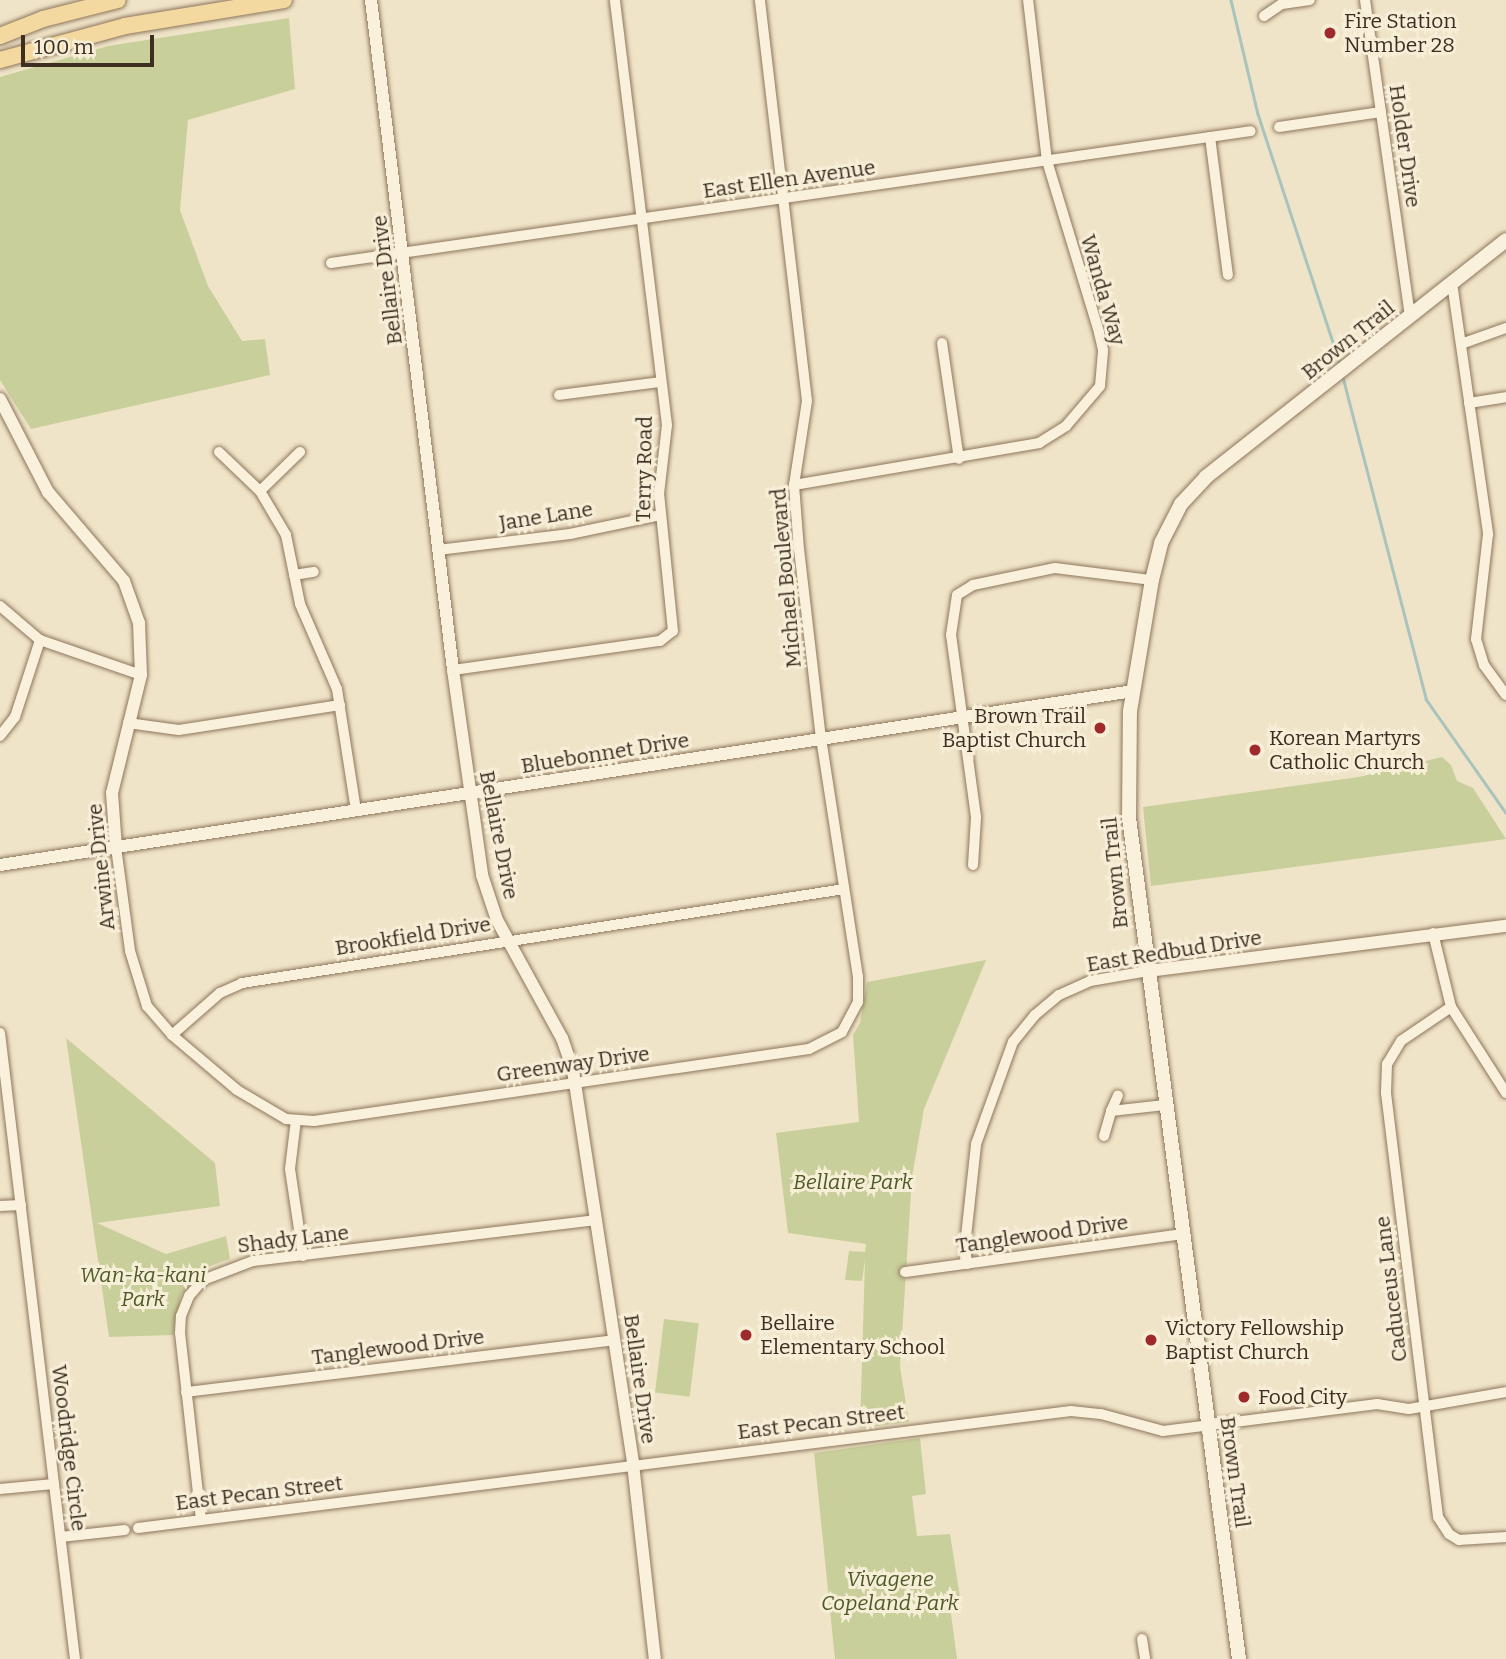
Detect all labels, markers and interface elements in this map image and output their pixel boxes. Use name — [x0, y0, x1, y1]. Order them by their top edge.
place label: Fire Station Number 28 — [1344, 8, 1457, 58]
scale bar — [24, 21, 158, 65]
marker: Fire Station Number 28 — [1322, 25, 1338, 41]
text: 100 m — [34, 34, 94, 60]
street label: Holder Drive — [1384, 83, 1426, 209]
street label: East Ellen Avenue — [701, 154, 877, 204]
street label: Bellaire Drive — [367, 214, 407, 346]
street label: Wanda Way — [1075, 232, 1131, 348]
street label: Brown Trail — [1297, 295, 1399, 385]
street label: Terry Road — [630, 416, 658, 522]
street label: Michael Boulevard — [766, 487, 806, 669]
street label: Jane Lane — [497, 496, 595, 536]
place label: Brown Trail Baptist Church — [942, 703, 1086, 753]
marker: Brown Trail Baptist Church — [1092, 720, 1108, 736]
place label: Korean Martyrs Catholic Church — [1269, 725, 1425, 775]
street label: Bluebonnet Drive — [519, 727, 691, 779]
marker: Korean Martyrs Catholic Church — [1247, 742, 1263, 758]
street label: Bellaire Drive — [474, 769, 524, 901]
street label: Arwine Drive — [82, 802, 120, 932]
street label: Brown Trail — [1097, 816, 1133, 930]
street label: Brookfield Drive — [333, 911, 493, 961]
street label: East Redbud Drive — [1085, 925, 1263, 977]
street label: Greenway Drive — [495, 1041, 651, 1087]
park label: Bellaire Park — [793, 1169, 913, 1195]
street label: Tanglewood Drive — [954, 1209, 1130, 1259]
street label: Caduceus Lane — [1370, 1215, 1412, 1363]
street label: Shady Lane — [236, 1220, 350, 1258]
park label: Wan-ka-kani Park — [80, 1262, 206, 1312]
place label: Bellaire Elementary School — [760, 1310, 945, 1360]
street label: Bellaire Drive — [618, 1313, 662, 1445]
place label: Victory Fellowship Baptist Church — [1165, 1315, 1344, 1365]
street label: Tanglewood Drive — [310, 1324, 486, 1370]
marker: Bellaire Elementary School — [738, 1327, 754, 1343]
marker: Victory Fellowship Baptist Church — [1143, 1332, 1159, 1348]
street label: Woodridge Circle — [46, 1363, 92, 1533]
place label: Food City — [1258, 1384, 1347, 1410]
marker: Food City — [1236, 1389, 1252, 1405]
street label: East Pecan Street — [736, 1399, 906, 1445]
street label: Brown Trail — [1215, 1415, 1255, 1529]
street label: East Pecan Street — [174, 1470, 344, 1516]
park label: Vivagene Copeland Park — [821, 1566, 959, 1616]

